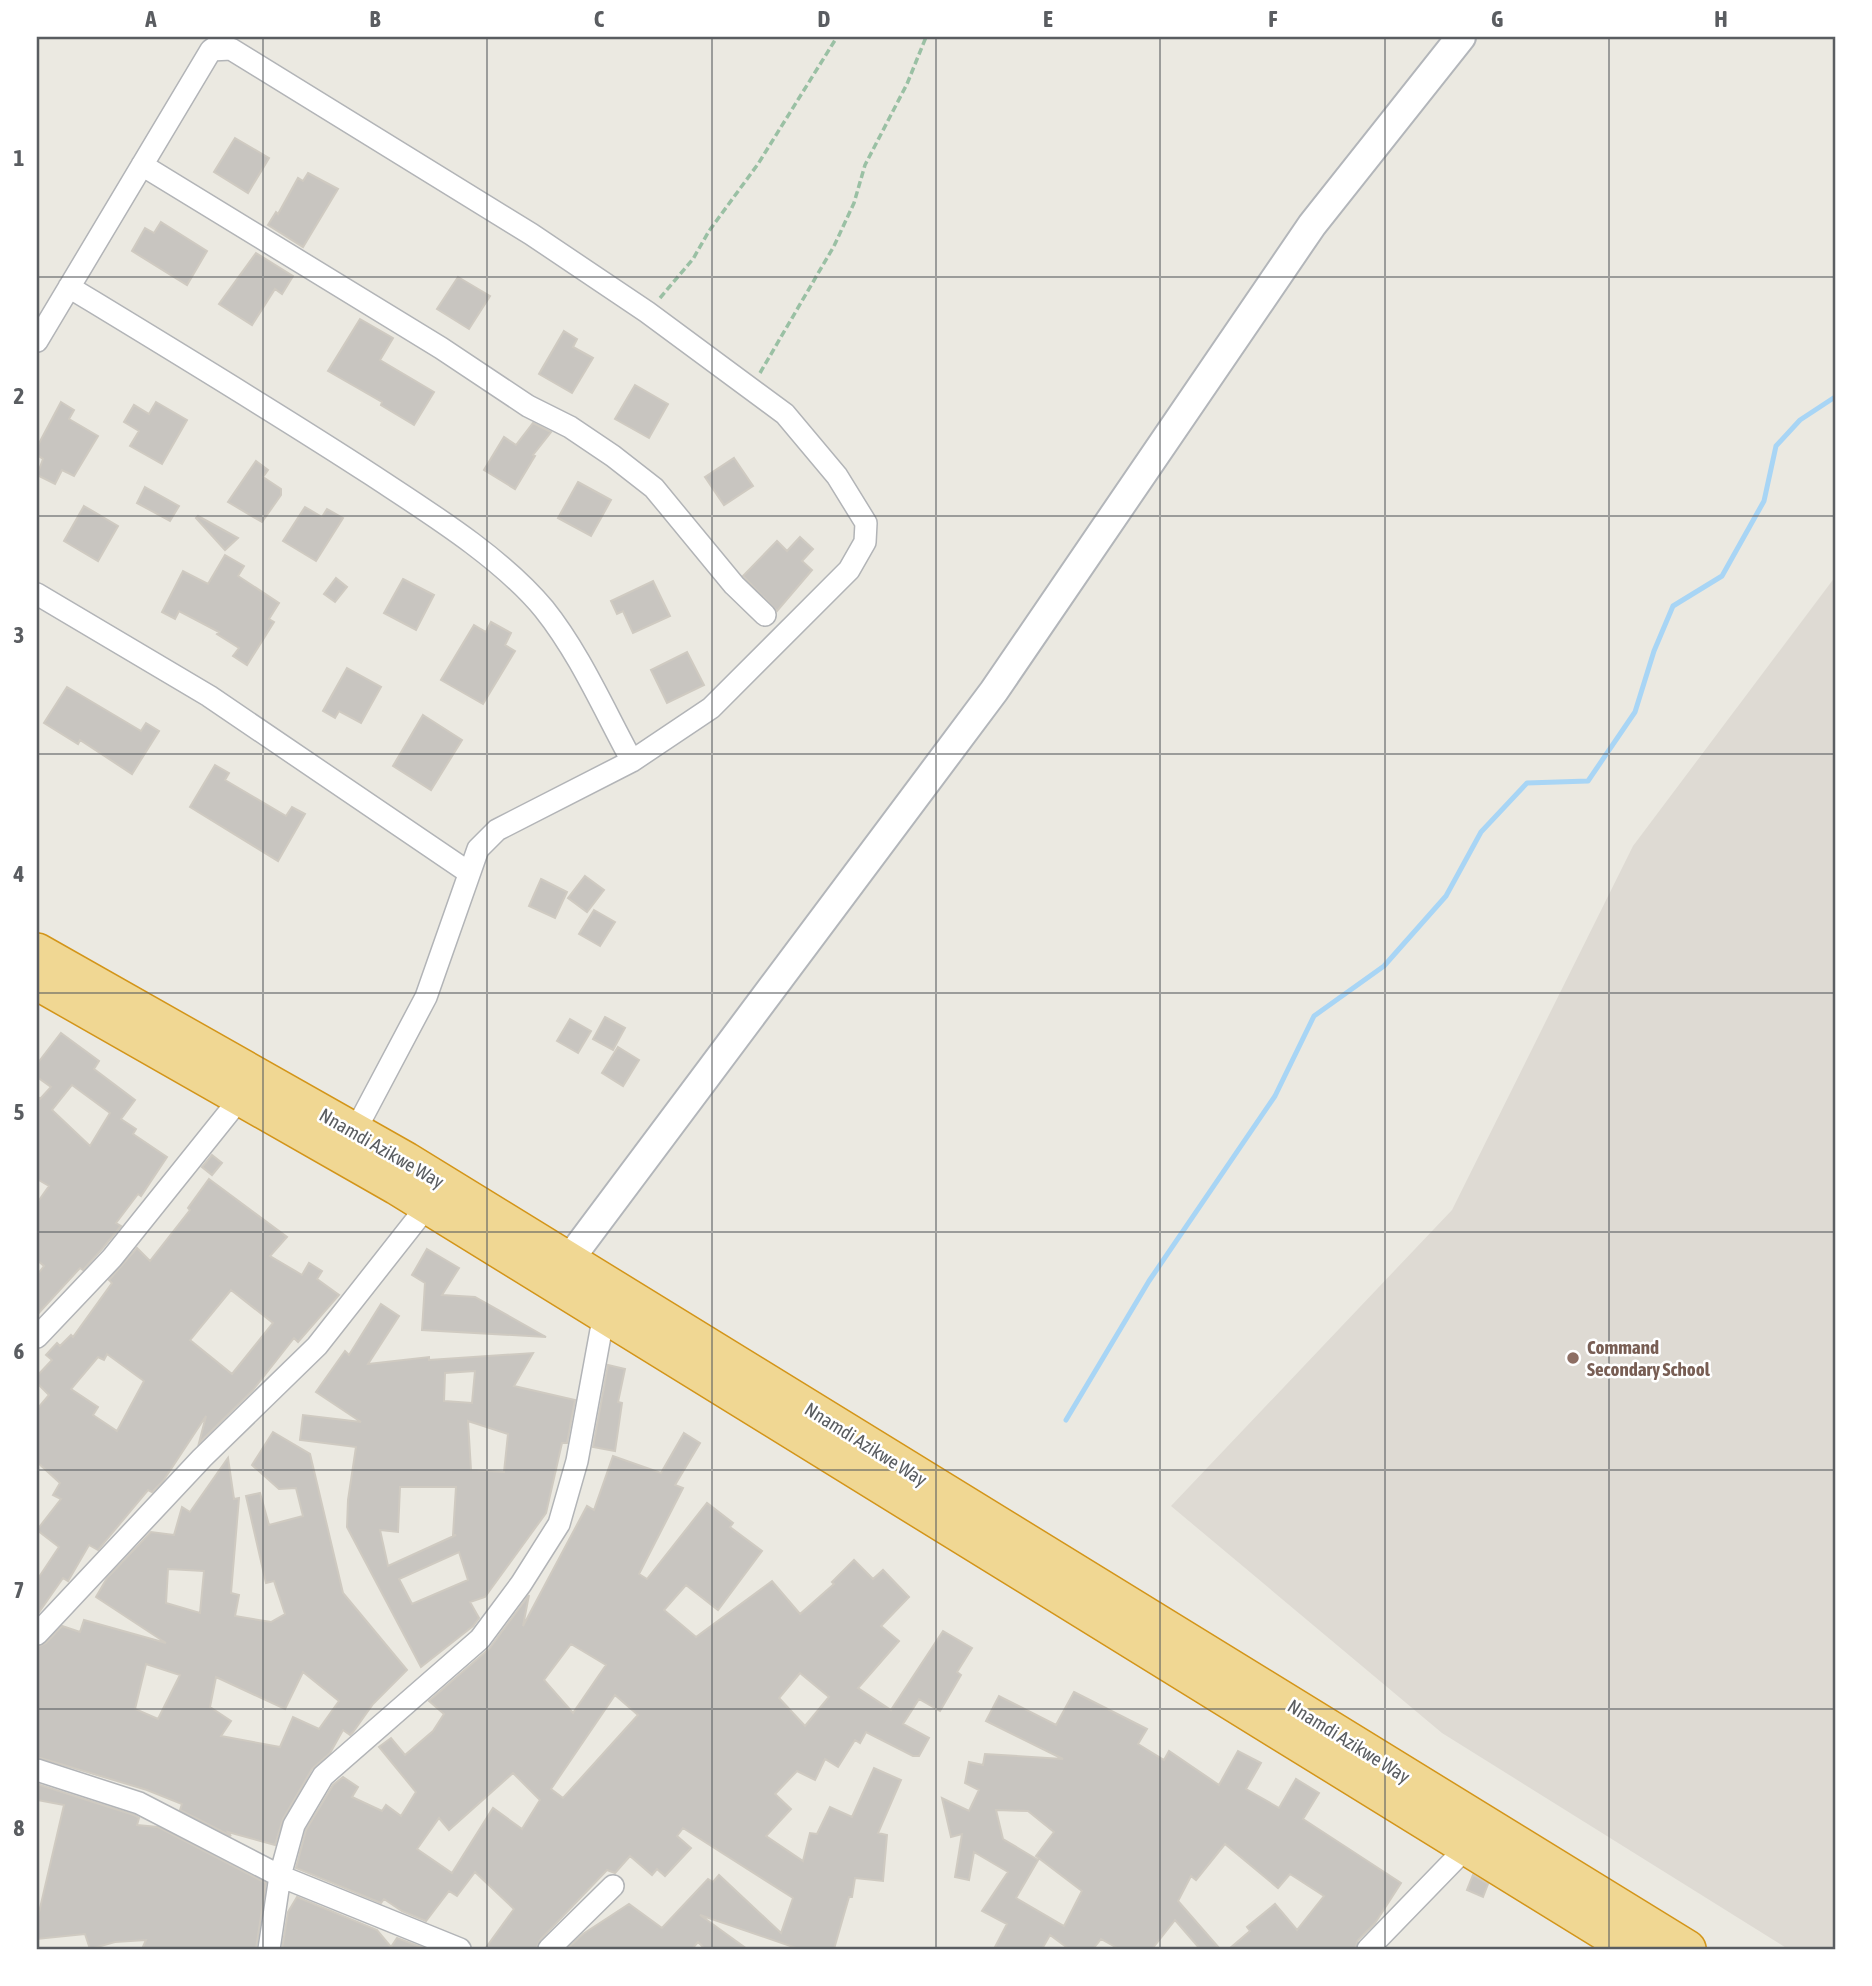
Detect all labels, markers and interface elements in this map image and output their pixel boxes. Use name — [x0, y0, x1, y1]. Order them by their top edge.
text: A — [144, 6, 157, 32]
text: B — [370, 6, 381, 32]
text: C — [594, 6, 605, 32]
text: D — [818, 6, 831, 32]
text: E — [1043, 6, 1053, 32]
text: F — [1268, 6, 1278, 32]
text: G — [1491, 6, 1503, 32]
text: H — [1714, 6, 1728, 32]
text: 1 — [14, 145, 25, 171]
text: 2 — [14, 383, 24, 409]
text: 3 — [14, 622, 24, 648]
text: 4 — [13, 861, 25, 887]
text: 5 — [14, 1099, 25, 1125]
street label: Nnamdi Azikwe Way — [316, 1103, 448, 1193]
place label: Command Secondary School — [1587, 1336, 1711, 1380]
text: 6 — [14, 1338, 25, 1364]
marker: Command Secondary School — [1565, 1350, 1581, 1366]
street label: Nnamdi Azikwe Way — [801, 1398, 931, 1491]
text: 7 — [14, 1577, 24, 1603]
street label: Nnamdi Azikwe Way — [1284, 1695, 1414, 1788]
text: 8 — [14, 1815, 25, 1841]

